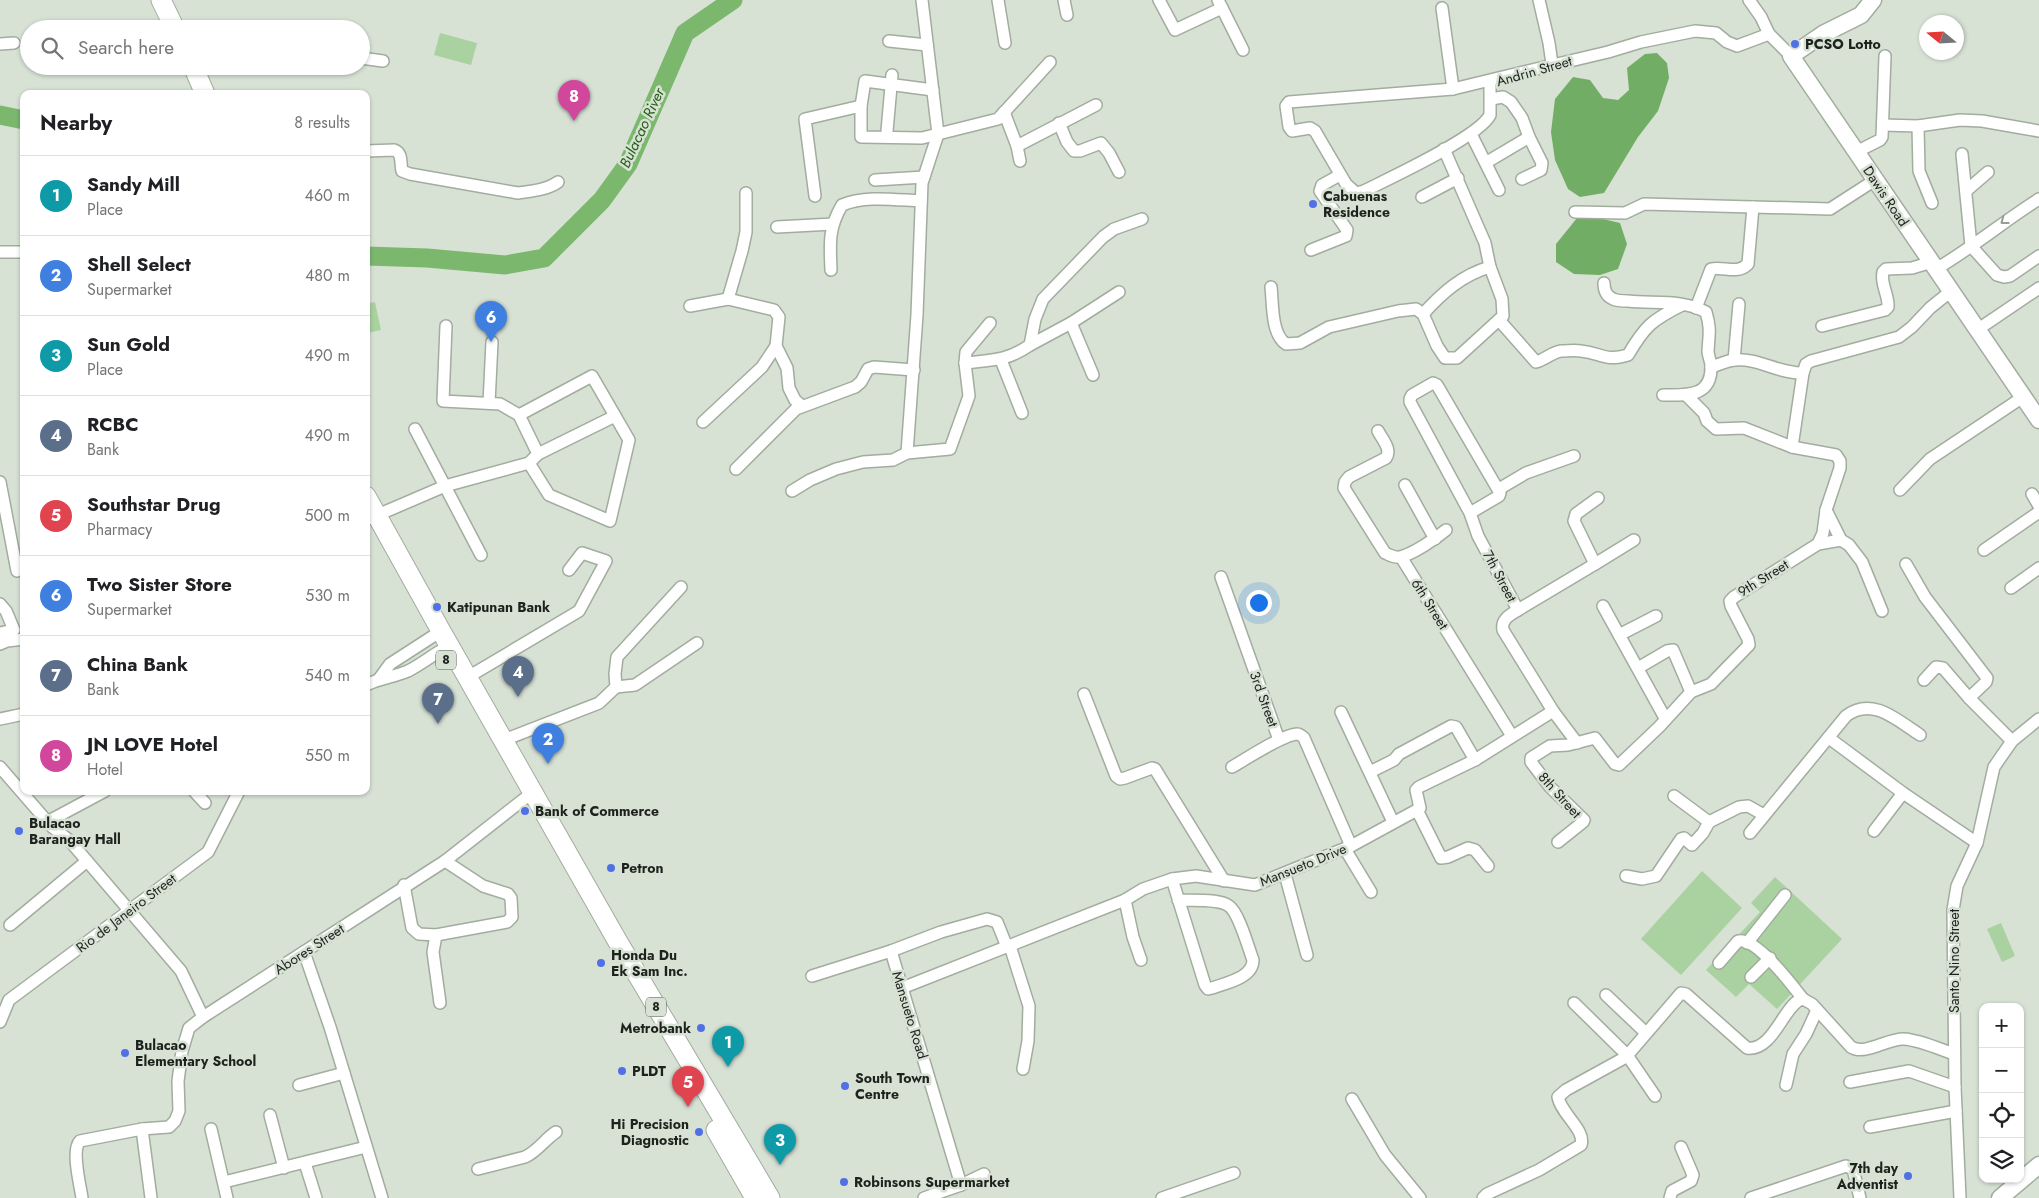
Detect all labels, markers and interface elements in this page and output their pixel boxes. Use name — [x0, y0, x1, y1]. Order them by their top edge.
north arrow — [1919, 15, 1964, 60]
search box — [20, 20, 370, 75]
icon: search — [38, 34, 66, 62]
text: Search here — [78, 34, 174, 61]
place label: PCSO Lotto — [1805, 34, 1881, 54]
marker: PCSO Lotto — [1789, 38, 1801, 50]
street label: Andrin Street — [1494, 50, 1575, 91]
pin: 8 — [558, 80, 590, 121]
water label: Bulacao River — [614, 84, 671, 171]
text: Nearby — [40, 108, 112, 138]
text: 8 results — [294, 111, 350, 134]
street label: Dawis Road — [1858, 162, 1914, 230]
text: Sandy Mill — [87, 171, 180, 198]
text: 1 — [52, 184, 60, 207]
text: 460 m — [305, 184, 350, 207]
place label: Cabuenas Residence — [1323, 186, 1390, 222]
text: Place — [87, 198, 123, 221]
marker: Cabuenas Residence — [1307, 198, 1319, 210]
one-way arrow — [2001, 216, 2010, 224]
text: Shell Select — [87, 251, 191, 278]
text: 2 — [51, 264, 61, 287]
text: 480 m — [305, 264, 350, 287]
text: Supermarket — [87, 278, 172, 301]
pin: 6 — [475, 301, 507, 342]
text: Sun Gold — [87, 331, 170, 358]
text: 3 — [51, 344, 61, 367]
text: 490 m — [305, 344, 350, 367]
text: Place — [87, 358, 123, 381]
text: RCBC — [87, 411, 139, 438]
text: 4 — [50, 424, 62, 447]
text: 490 m — [305, 424, 350, 447]
text: Bank — [87, 438, 119, 461]
text: Southstar Drug — [87, 491, 221, 518]
text: 5 — [51, 504, 61, 527]
text: 500 m — [304, 504, 350, 527]
text: Pharmacy — [87, 518, 152, 541]
street label: 7th Street — [1478, 547, 1522, 606]
street label: 9th Street — [1734, 554, 1793, 601]
text: Two Sister Store — [87, 571, 232, 598]
street label: 6th Street — [1407, 575, 1454, 634]
text: 6 — [51, 584, 61, 607]
text: 530 m — [305, 584, 350, 607]
your location — [1246, 590, 1272, 616]
place label: Katipunan Bank — [447, 597, 550, 617]
text: Supermarket — [87, 598, 172, 621]
marker: Katipunan Bank — [431, 601, 443, 613]
road number: 8 — [436, 650, 456, 670]
text: China Bank — [87, 651, 188, 678]
pin: 4 — [502, 656, 534, 697]
text: 7 — [51, 664, 61, 687]
text: 540 m — [305, 664, 350, 687]
street label: 3rd Street — [1245, 668, 1284, 730]
text: Bank — [87, 678, 119, 701]
pin: 7 — [422, 683, 454, 724]
pin: 2 — [532, 723, 564, 764]
text: JN LOVE Hotel — [87, 731, 218, 758]
text: 8 — [51, 744, 61, 767]
text: 550 m — [305, 744, 350, 767]
text: Hotel — [87, 758, 123, 781]
street label: 8th Street — [1534, 768, 1587, 823]
place label: Bank of Commerce — [535, 801, 659, 821]
marker: Bank of Commerce — [519, 805, 531, 817]
place label: Bulacao Barangay Hall — [29, 813, 121, 849]
marker: Bulacao Barangay Hall — [13, 825, 25, 837]
street label: Mansueto Drive — [1257, 839, 1349, 891]
place label: Petron — [621, 858, 664, 878]
marker: Petron — [605, 862, 617, 874]
street label: Rio de Janeiro Street — [72, 868, 181, 957]
street label: Santo Nino Street — [1944, 908, 1964, 1013]
street label: Abores Street — [270, 919, 348, 979]
place label: Honda Du Ek Sam Inc. — [611, 945, 688, 981]
marker: Honda Du Ek Sam Inc. — [595, 957, 607, 969]
street label: Mansueto Road — [887, 969, 933, 1061]
road number: 8 — [646, 998, 666, 1016]
map controls — [1979, 1003, 2024, 1183]
button: + — [1979, 1003, 2024, 1048]
place label: Metrobank — [620, 1018, 691, 1038]
marker: Metrobank — [695, 1022, 707, 1034]
pin: 1 — [712, 1026, 744, 1067]
place label: Bulacao Elementary School — [135, 1035, 256, 1071]
marker: Bulacao Elementary School — [119, 1047, 131, 1059]
button: − — [1979, 1048, 2024, 1093]
place label: PLDT — [632, 1061, 666, 1081]
marker: PLDT — [616, 1065, 628, 1077]
pin: 5 — [672, 1066, 704, 1107]
place label: South Town Centre — [855, 1068, 930, 1104]
marker: South Town Centre — [839, 1080, 851, 1092]
button: locate — [1979, 1093, 2024, 1138]
place label: Hi Precision Diagnostic — [611, 1114, 689, 1150]
pin: 3 — [764, 1124, 796, 1165]
marker: Hi Precision Diagnostic — [693, 1126, 705, 1138]
button: layers — [1979, 1138, 2024, 1183]
place label: 7th day Adventist — [1836, 1158, 1899, 1194]
marker: 7th day Adventist — [1902, 1170, 1914, 1182]
place label: Robinsons Supermarket — [854, 1172, 1010, 1192]
marker: Robinsons Supermarket — [838, 1176, 850, 1188]

